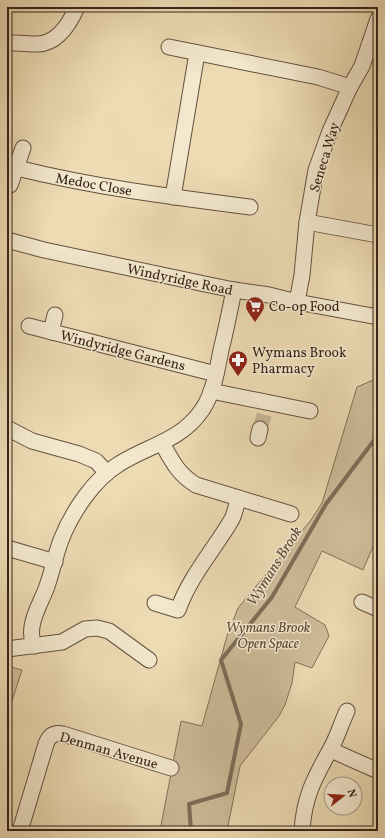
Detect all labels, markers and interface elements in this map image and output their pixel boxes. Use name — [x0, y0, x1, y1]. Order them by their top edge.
street label: Seneca Way — [306, 120, 345, 195]
street label: Medoc Close — [54, 169, 134, 202]
street label: Windyridge Road — [125, 260, 235, 301]
supermarket icon: Co-op Food — [244, 295, 266, 323]
place label: Co-op Food — [269, 298, 340, 317]
street label: Windyridge Gardens — [58, 327, 187, 376]
place label: Wymans Brook Pharmacy — [252, 344, 347, 379]
pharmacy icon: Wymans Brook Pharmacy — [227, 349, 249, 377]
water label: Wymans Brook — [242, 523, 308, 611]
park label: Wymans Brook Open Space — [226, 619, 311, 654]
street label: Denman Avenue — [57, 728, 160, 775]
north arrow — [323, 776, 363, 816]
text: N — [343, 787, 359, 800]

